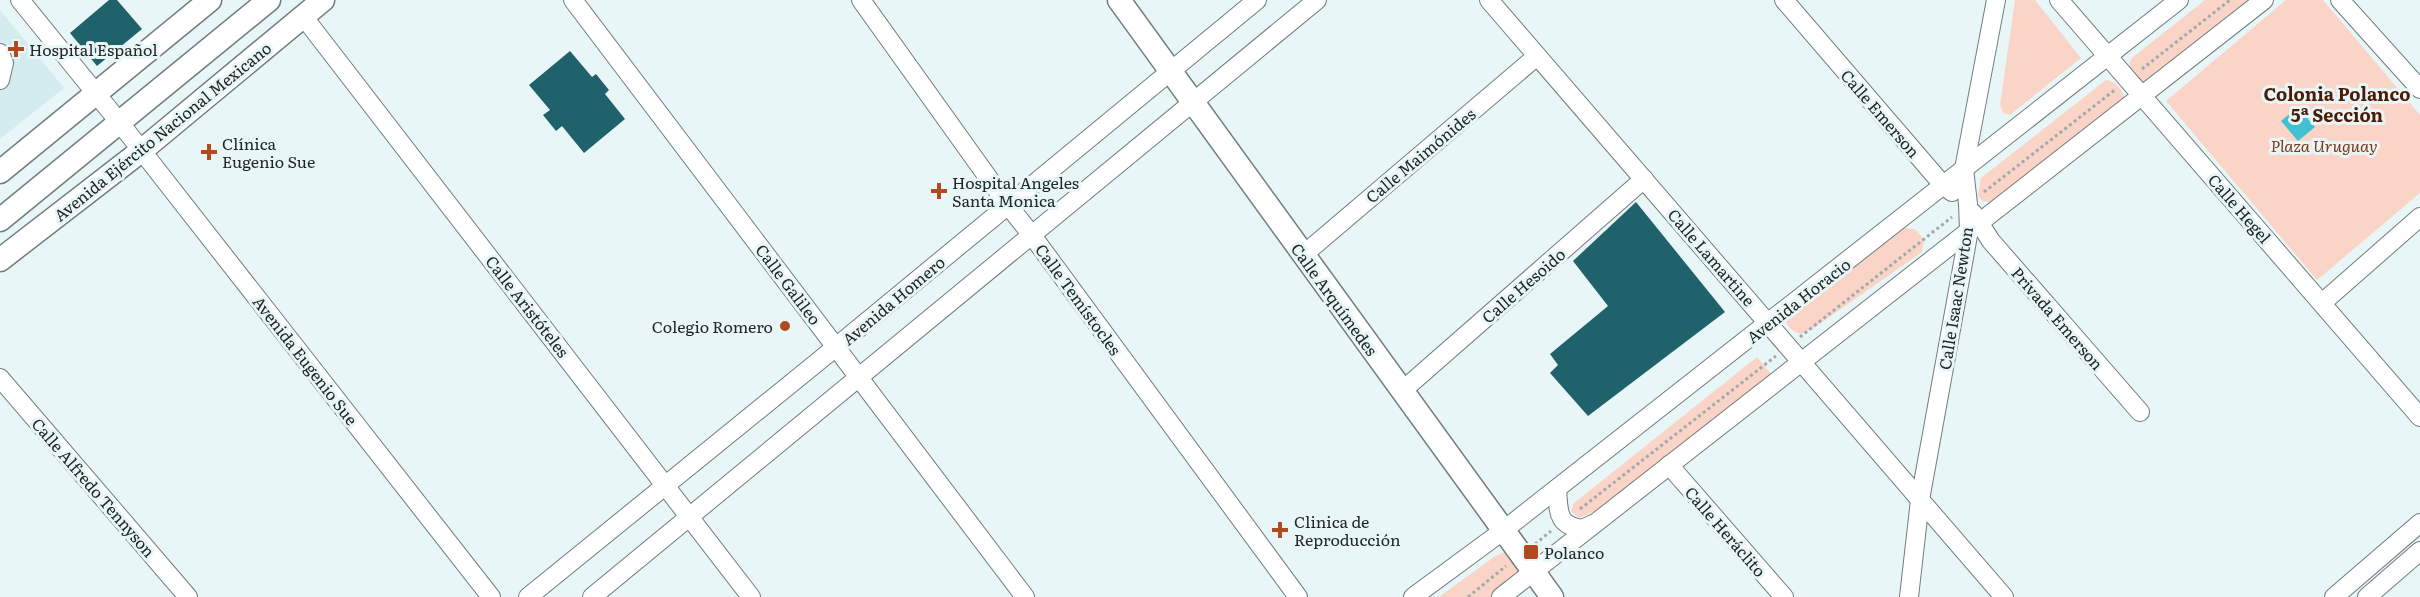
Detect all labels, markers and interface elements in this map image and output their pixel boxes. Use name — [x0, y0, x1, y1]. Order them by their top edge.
street label: Avenida Ejército Nacional Mexicano — [48, 36, 276, 226]
place label: Hospital Español — [29, 37, 158, 61]
marker: Hospital Español — [7, 40, 25, 58]
street label: Calle Emerson — [1836, 64, 1926, 163]
district label: Colonia Polanco 5ª Sección — [2263, 80, 2411, 128]
street label: Calle Maimónides — [1360, 102, 1480, 208]
place label: Clínica Eugenio Sue — [222, 131, 315, 173]
park label: Plaza Uruguay — [2270, 133, 2378, 157]
marker: Clínica Eugenio Sue — [200, 143, 218, 161]
street label: Calle Hegel — [2203, 168, 2277, 248]
place label: Hospital Angeles Santa Monica — [952, 170, 1079, 212]
marker: Hospital Angeles Santa Monica — [930, 182, 948, 200]
street label: Calle Lamartine — [1663, 203, 1761, 311]
street label: Calle Isaac Newton — [1932, 224, 1978, 371]
street label: Calle Galileo — [751, 238, 827, 330]
street label: Calle Temístocles — [1030, 238, 1128, 360]
street label: Calle Arquímedes — [1286, 238, 1384, 360]
street label: Calle Hesoido — [1476, 242, 1570, 328]
street label: Calle Aristóteles — [480, 250, 576, 362]
street label: Avenida Homero — [836, 250, 950, 350]
street label: Avenida Horacio — [1741, 252, 1855, 348]
street label: Privada Emerson — [2006, 261, 2110, 375]
street label: Avenida Eugenio Sue — [248, 290, 364, 430]
place label: Colegio Romero — [652, 314, 773, 338]
marker: Colegio Romero — [778, 319, 792, 333]
street label: Calle Alfredo Tennyson — [27, 412, 162, 562]
street label: Calle Heráclito — [1680, 480, 1772, 582]
place label: Clinica de Reproducción — [1294, 509, 1401, 551]
marker: Clinica de Reproducción — [1271, 521, 1289, 539]
place label: Polanco — [1544, 540, 1604, 564]
marker: Polanco — [1522, 543, 1540, 561]

